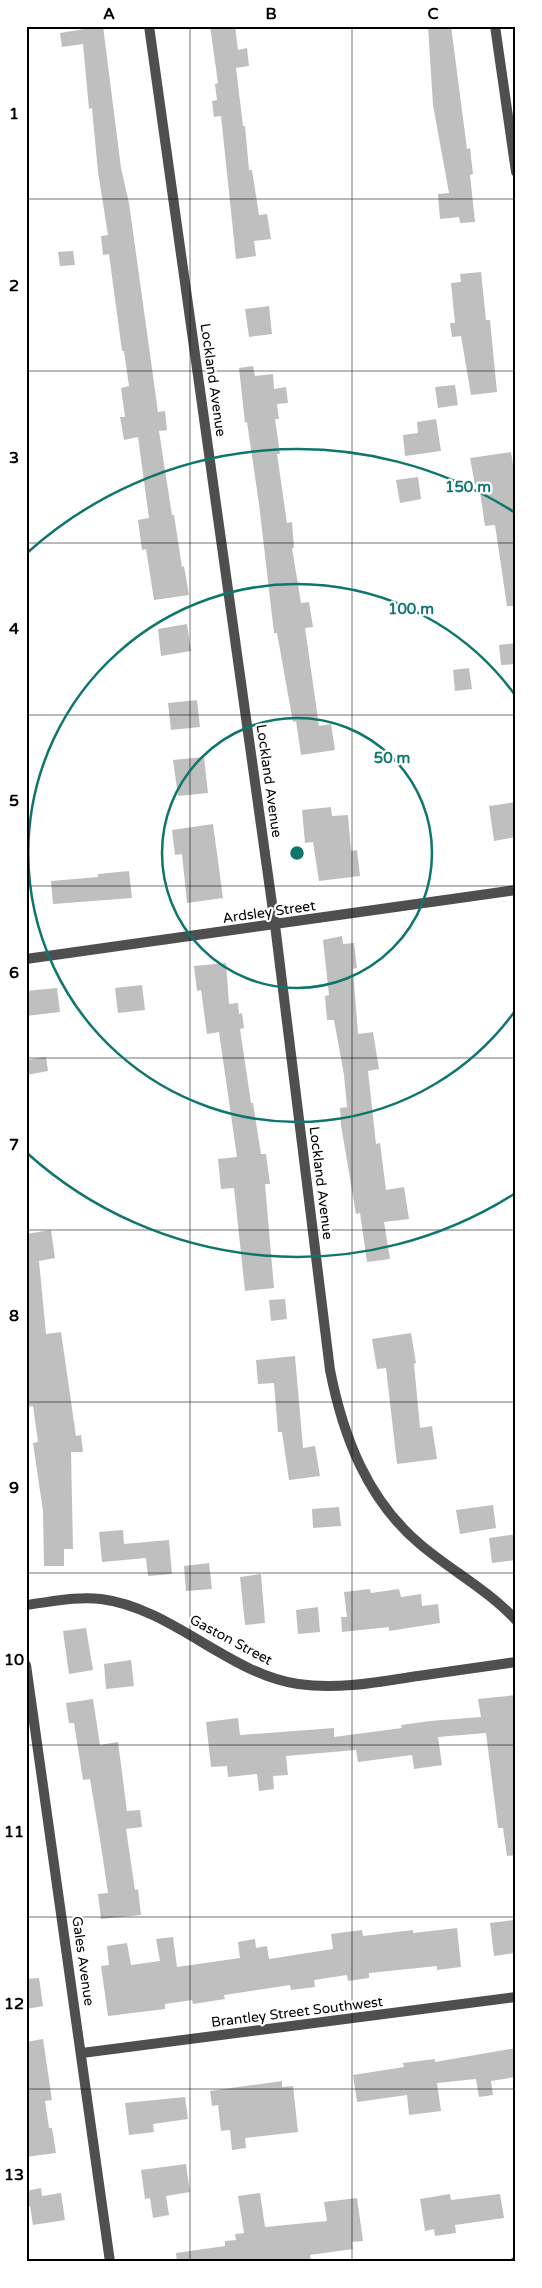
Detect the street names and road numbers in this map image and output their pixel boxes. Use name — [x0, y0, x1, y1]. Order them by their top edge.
street label: Lockland Avenue — [197, 322, 229, 438]
street label: Lockland Avenue — [253, 723, 285, 839]
street label: Ardsley Street — [221, 897, 317, 927]
street label: Lockland Avenue — [306, 1125, 336, 1241]
street label: Gaston Street — [187, 1611, 276, 1669]
street label: Gales Avenue — [68, 1915, 98, 2007]
street label: Brantley Street Southwest — [210, 1993, 385, 2031]

